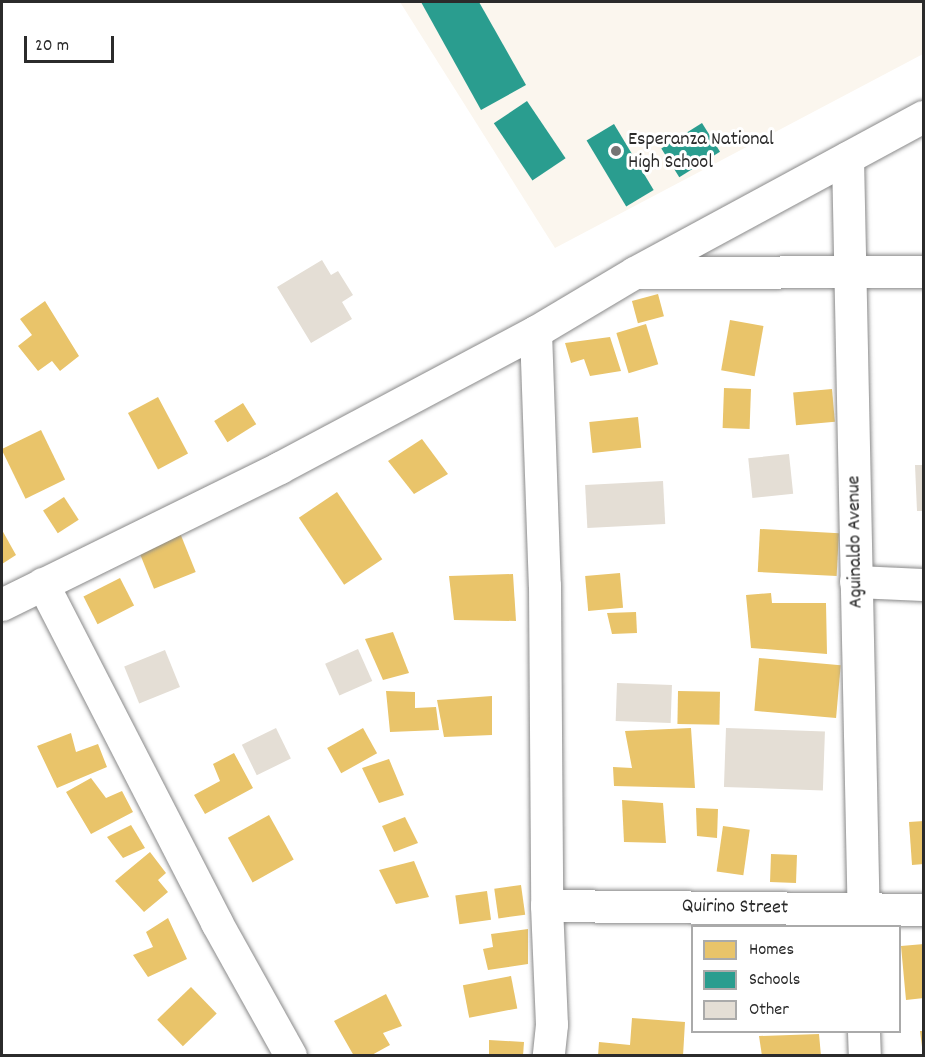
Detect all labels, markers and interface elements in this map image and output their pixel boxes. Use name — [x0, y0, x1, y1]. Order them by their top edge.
scale bar — [27, 24, 117, 62]
text: 20 m — [35, 34, 69, 59]
place label: Esperanza National High School — [628, 128, 774, 175]
marker: Esperanza National High School — [609, 144, 623, 158]
street label: Aguinaldo Avenue — [843, 475, 869, 609]
street label: Quirino Street — [682, 895, 788, 921]
legend — [691, 925, 901, 1033]
text: Homes — [749, 938, 794, 963]
text: Schools — [749, 968, 800, 993]
text: Other — [749, 998, 789, 1023]

